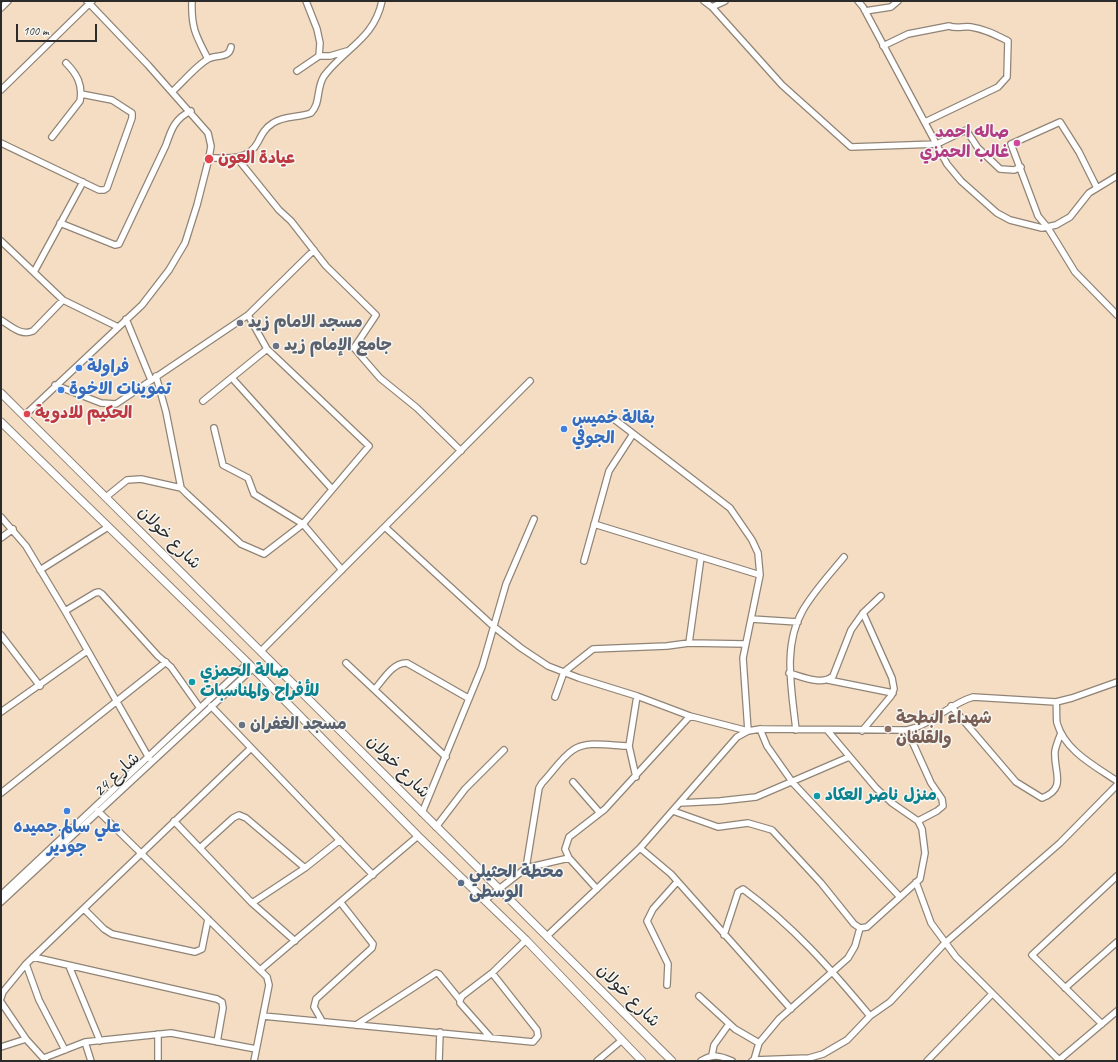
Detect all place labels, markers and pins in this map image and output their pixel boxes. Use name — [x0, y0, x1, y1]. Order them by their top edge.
place label: صاله احمد غالب الحمزي — [920, 123, 1009, 163]
marker: صاله احمد غالب الحمزي — [1012, 138, 1022, 148]
place label: عيادة العون — [218, 149, 295, 169]
marker: عيادة العون — [203, 153, 215, 165]
place label: مسجد الامام زيد — [248, 313, 363, 333]
marker: مسجد الامام زيد — [235, 318, 245, 328]
place label: جامع الإمام زيد — [284, 336, 392, 356]
marker: جامع الإمام زيد — [271, 341, 281, 351]
place label: فراولة — [87, 358, 129, 378]
marker: فراولة — [74, 363, 84, 373]
place label: تموينات الاخوة — [69, 380, 171, 400]
marker: تموينات الاخوة — [56, 385, 66, 395]
place label: الحكيم للادوية — [35, 404, 132, 424]
marker: الحكيم للادوية — [22, 409, 32, 419]
place label: بقالة خميس الجوفي — [572, 409, 655, 449]
marker: بقالة خميس الجوفي — [559, 424, 569, 434]
place label: صالة الحمزي للأفراح والمناسبات — [200, 662, 319, 702]
marker: صالة الحمزي للأفراح والمناسبات — [187, 677, 197, 687]
place label: شهداء البطحة والقلفان — [896, 709, 992, 749]
place label: مسجد الغفران — [250, 715, 347, 735]
marker: مسجد الغفران — [237, 720, 247, 730]
marker: شهداء البطحة والقلفان — [883, 724, 893, 734]
place label: منزل ناصر العكاد — [825, 786, 937, 806]
marker: منزل ناصر العكاد — [812, 791, 822, 801]
marker: علي سالم.جميده جودير — [62, 806, 72, 816]
place label: علي سالم.جميده جودير — [13, 818, 121, 858]
place label: محطة الحثيلي الوسطى — [469, 863, 564, 903]
marker: محطة الحثيلي الوسطى — [456, 878, 466, 888]

